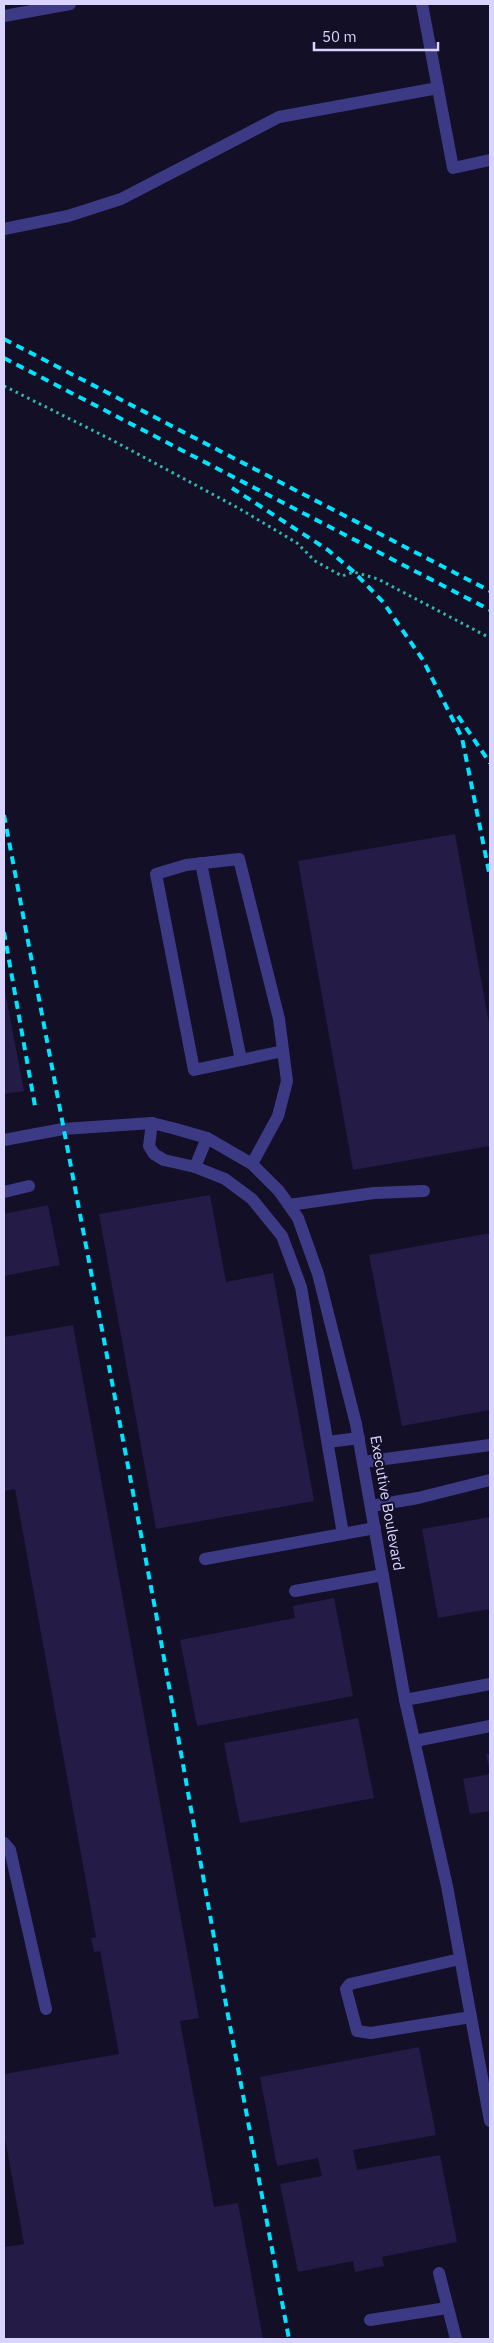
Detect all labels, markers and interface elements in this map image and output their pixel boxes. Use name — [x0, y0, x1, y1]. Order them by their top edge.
scale bar — [314, 20, 438, 52]
text: 50 m — [322, 27, 357, 46]
street label: Executive Boulevard — [366, 1434, 409, 1572]

